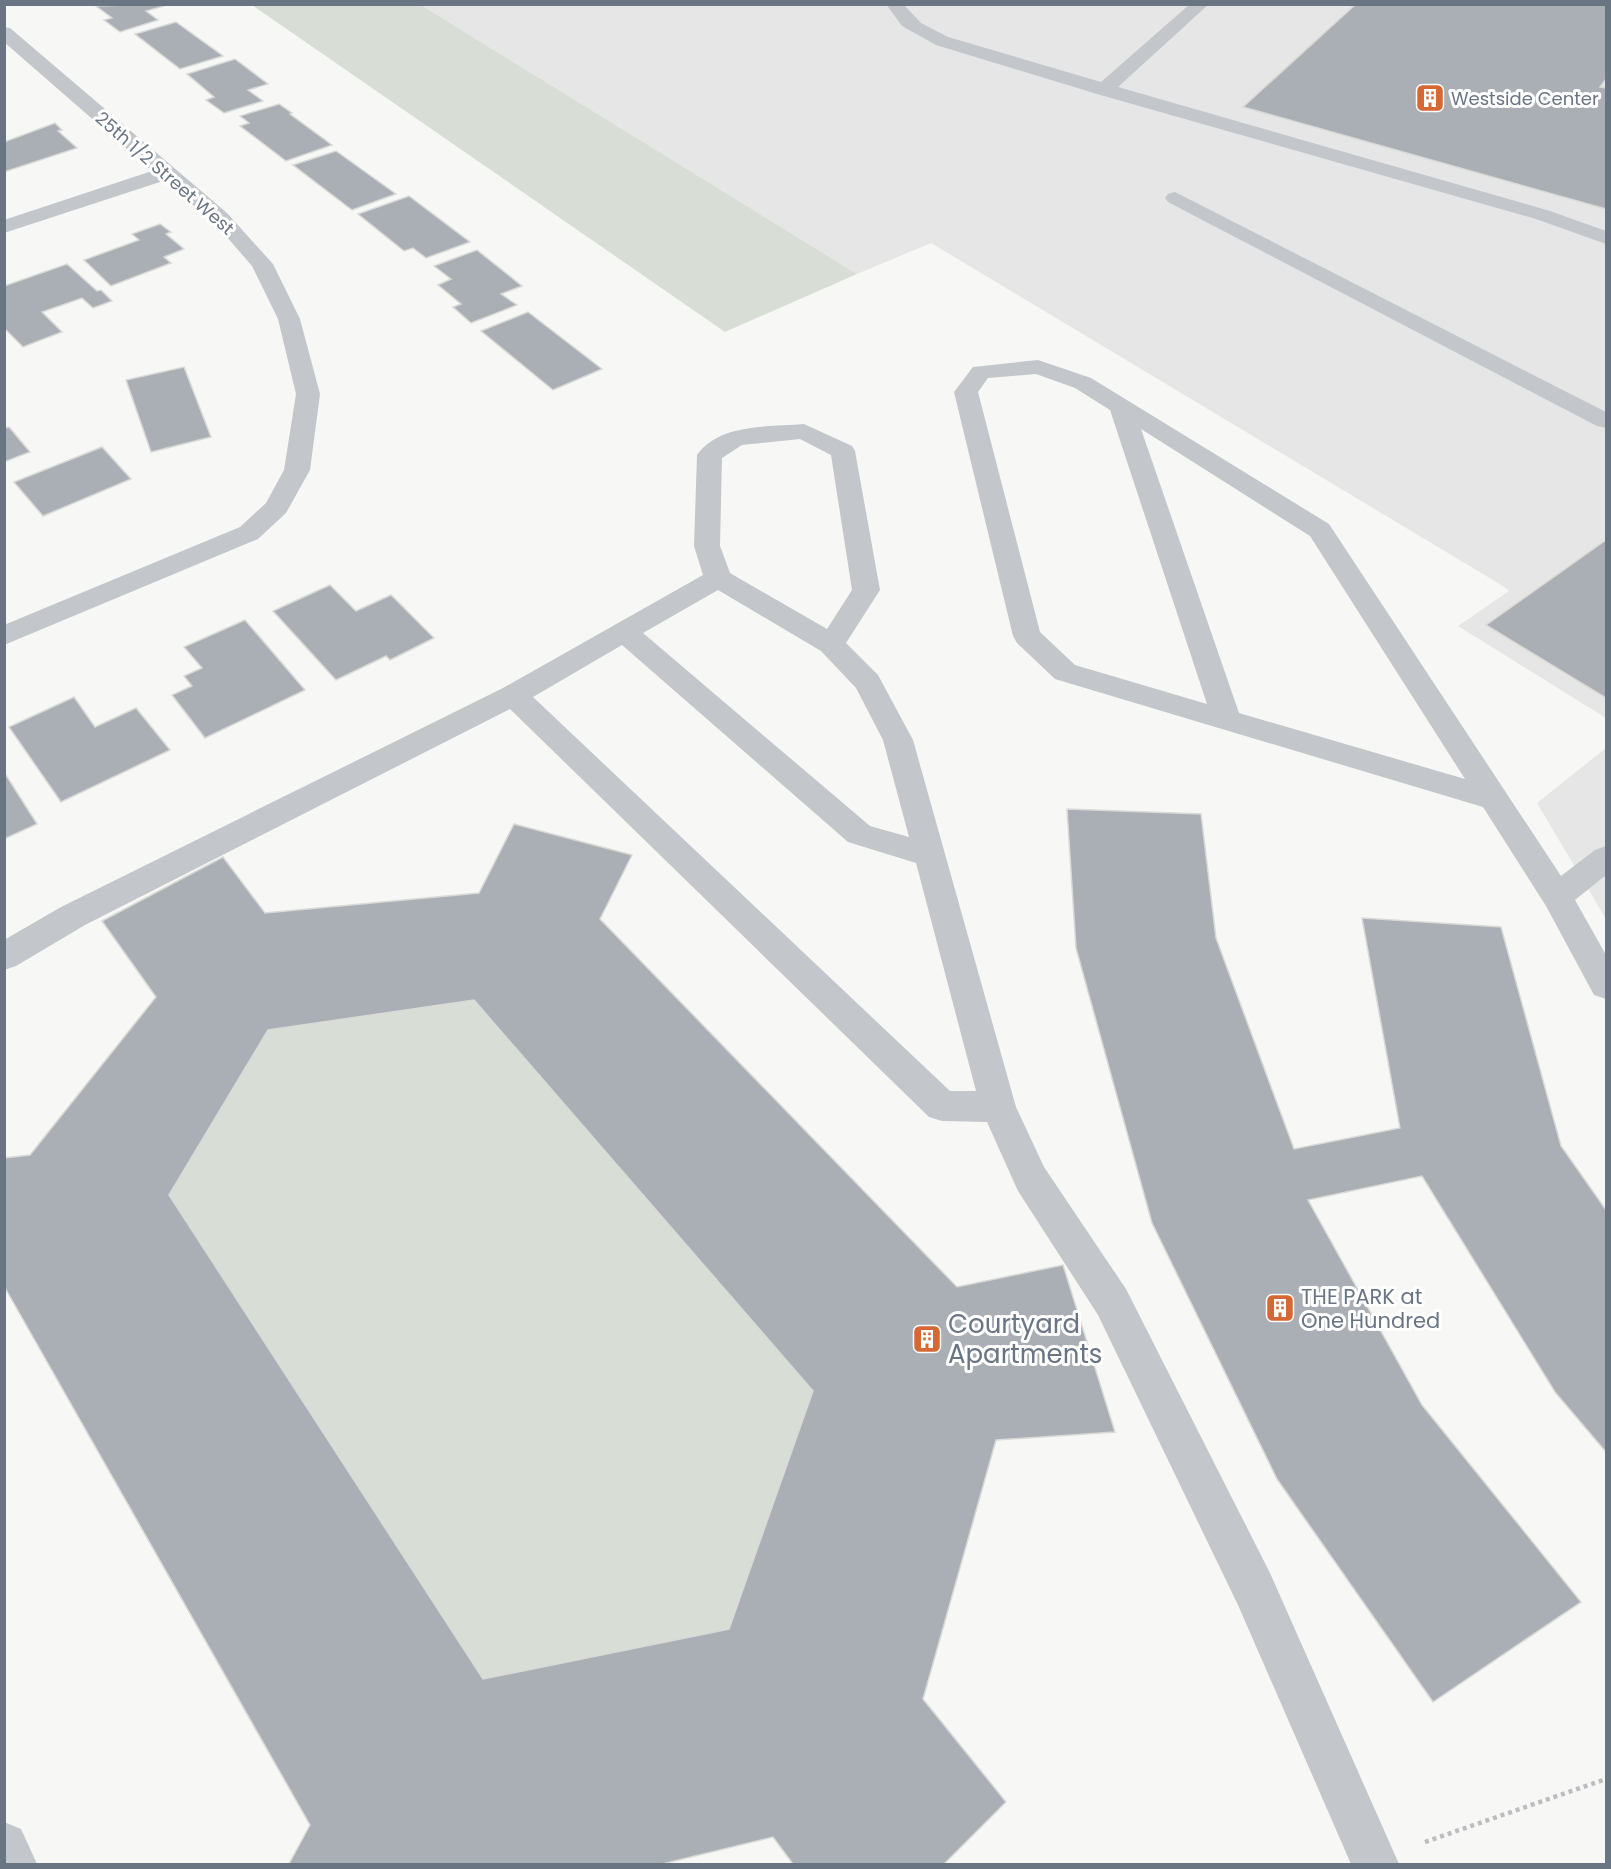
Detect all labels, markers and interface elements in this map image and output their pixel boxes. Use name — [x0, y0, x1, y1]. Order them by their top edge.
building icon: Westside Center — [1414, 82, 1446, 114]
place label: Westside Center — [1451, 86, 1599, 111]
street label: 25th 1/2 Street West — [90, 106, 240, 240]
place label: THE PARK at One Hundred — [1301, 1282, 1440, 1335]
building icon: THE PARK at One Hundred — [1264, 1292, 1296, 1324]
place label: Courtyard Apartments — [948, 1306, 1102, 1372]
building icon: Courtyard Apartments — [911, 1323, 943, 1355]

